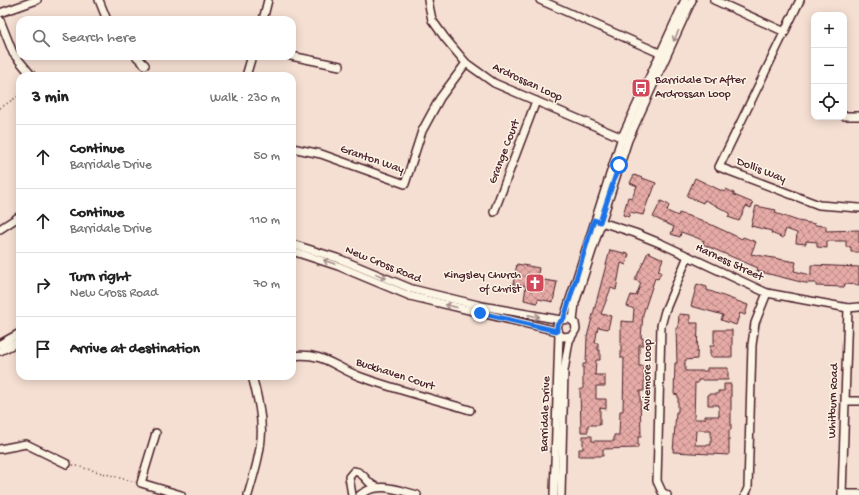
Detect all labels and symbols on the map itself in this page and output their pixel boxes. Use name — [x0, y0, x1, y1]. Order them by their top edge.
one-way arrow — [672, 29, 679, 41]
street label: Ardrossan Loop — [490, 61, 564, 105]
place label: Barridale Dr After Ardrossan Loop — [654, 74, 747, 102]
bus stop icon: Barridale Dr After Ardrossan Loop — [630, 77, 652, 99]
street label: Grange Court — [486, 117, 524, 186]
street label: Granton Way — [338, 143, 406, 177]
street label: Dollis Way — [733, 155, 788, 187]
route start — [610, 156, 628, 174]
street label: Harness Street — [693, 241, 766, 285]
street label: New Cross Road — [343, 243, 424, 287]
one-way arrow — [323, 258, 335, 266]
place label: Kingsley Church of Christ — [444, 269, 522, 297]
church icon: Kingsley Church of Christ — [524, 272, 546, 294]
one-way arrow — [375, 273, 387, 281]
one-way arrow — [445, 301, 458, 309]
route end — [471, 304, 489, 322]
one-way arrow — [527, 312, 540, 320]
street label: Aviemore Loop — [640, 339, 656, 411]
street label: Buckhaven Court — [353, 355, 437, 395]
street label: Whitburn Road — [826, 362, 842, 439]
street label: Barridale Drive — [538, 375, 554, 453]

